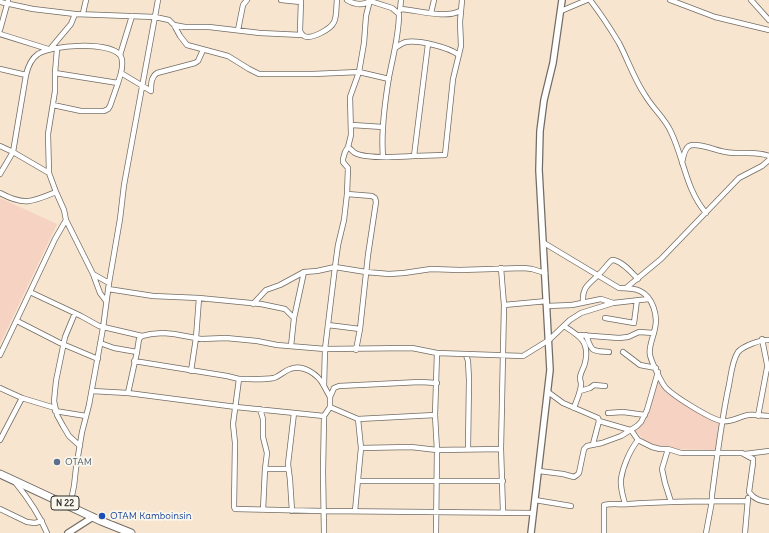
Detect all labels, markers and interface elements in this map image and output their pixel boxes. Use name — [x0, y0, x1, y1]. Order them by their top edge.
place label: OTAM — [65, 456, 92, 468]
marker: OTAM — [52, 457, 62, 467]
road number: N 22 — [51, 496, 79, 510]
place label: OTAM Kamboinsin — [110, 510, 192, 522]
marker: OTAM Kamboinsin — [97, 511, 107, 521]

